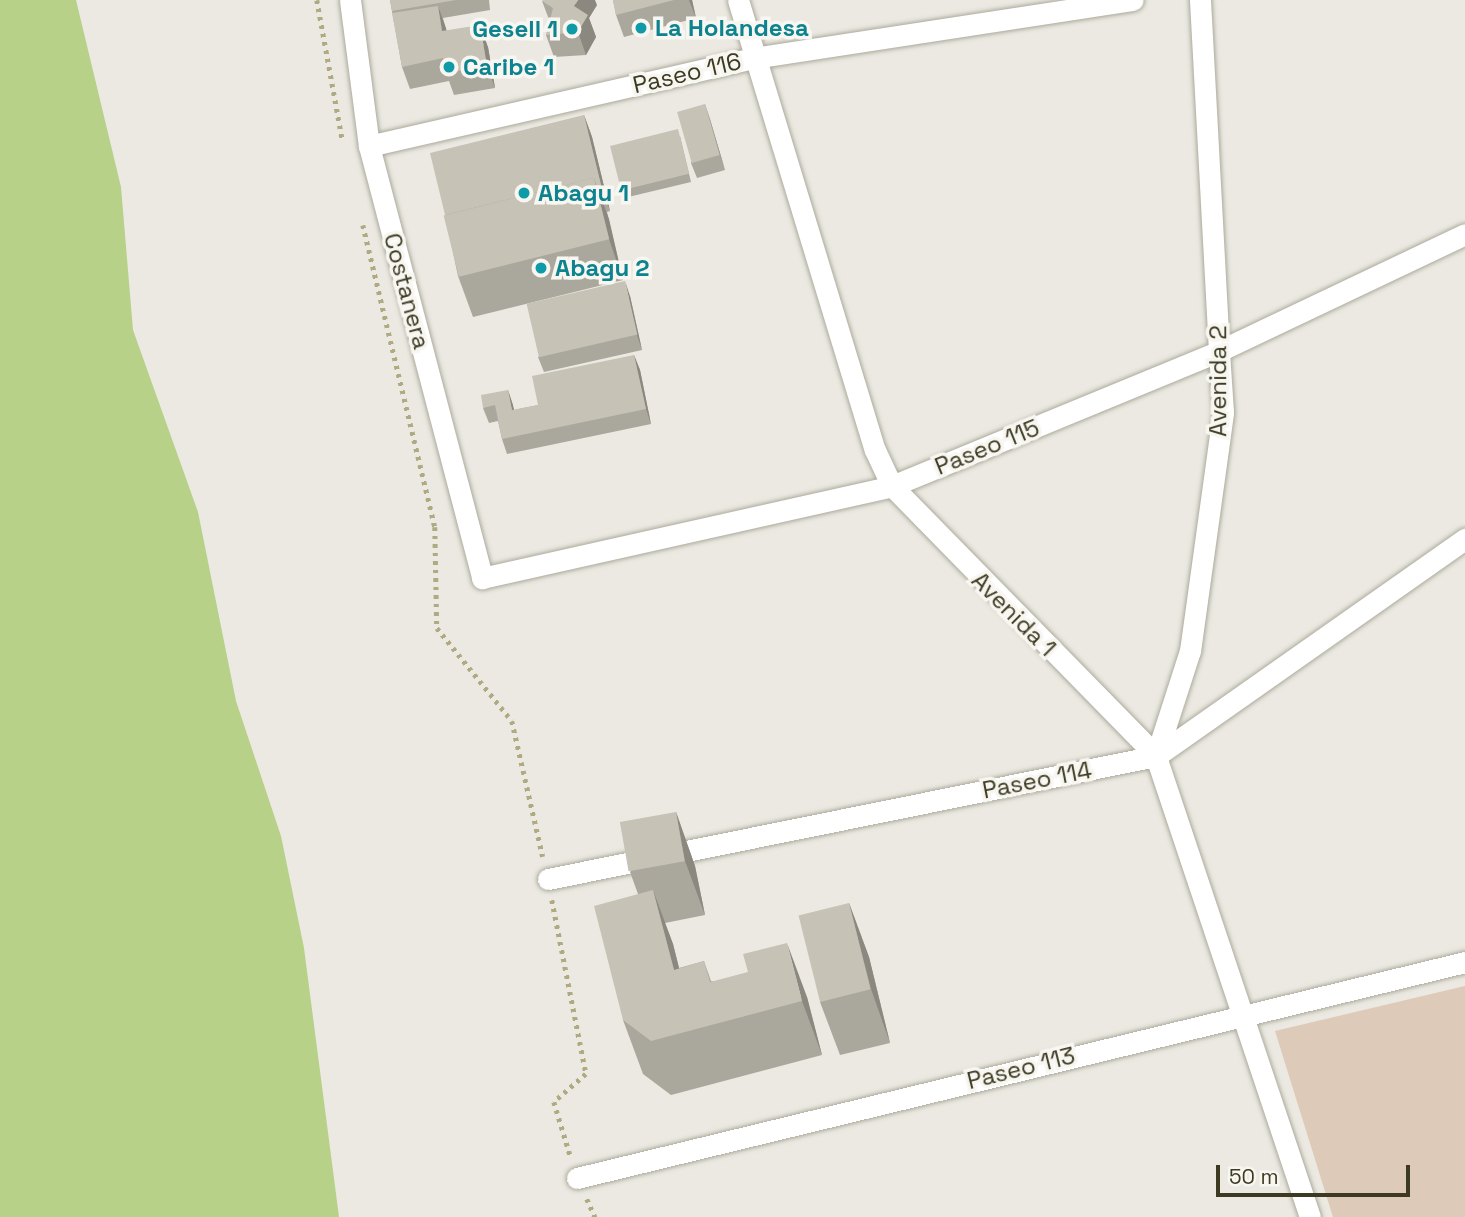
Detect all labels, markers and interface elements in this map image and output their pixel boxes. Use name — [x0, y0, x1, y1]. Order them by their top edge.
place label: La Holandesa — [655, 14, 809, 42]
place label: Gesell 1 — [472, 15, 558, 43]
marker: La Holandesa — [633, 20, 649, 36]
marker: Gesell 1 — [564, 21, 580, 37]
street label: Paseo 116 — [630, 47, 744, 99]
place label: Caribe 1 — [463, 53, 554, 81]
marker: Caribe 1 — [441, 59, 457, 75]
place label: Abagu 1 — [538, 179, 629, 207]
marker: Abagu 1 — [516, 185, 532, 201]
street label: Costanera — [378, 230, 436, 352]
place label: Abagu 2 — [555, 254, 650, 282]
marker: Abagu 2 — [533, 260, 549, 276]
street label: Avenida 2 — [1204, 325, 1232, 437]
street label: Paseo 115 — [931, 413, 1043, 481]
street label: Avenida 1 — [966, 566, 1062, 662]
street label: Paseo 114 — [980, 755, 1094, 805]
street label: Paseo 113 — [964, 1041, 1078, 1095]
scale bar — [1220, 1150, 1414, 1194]
text: 50 m — [1229, 1163, 1279, 1190]

